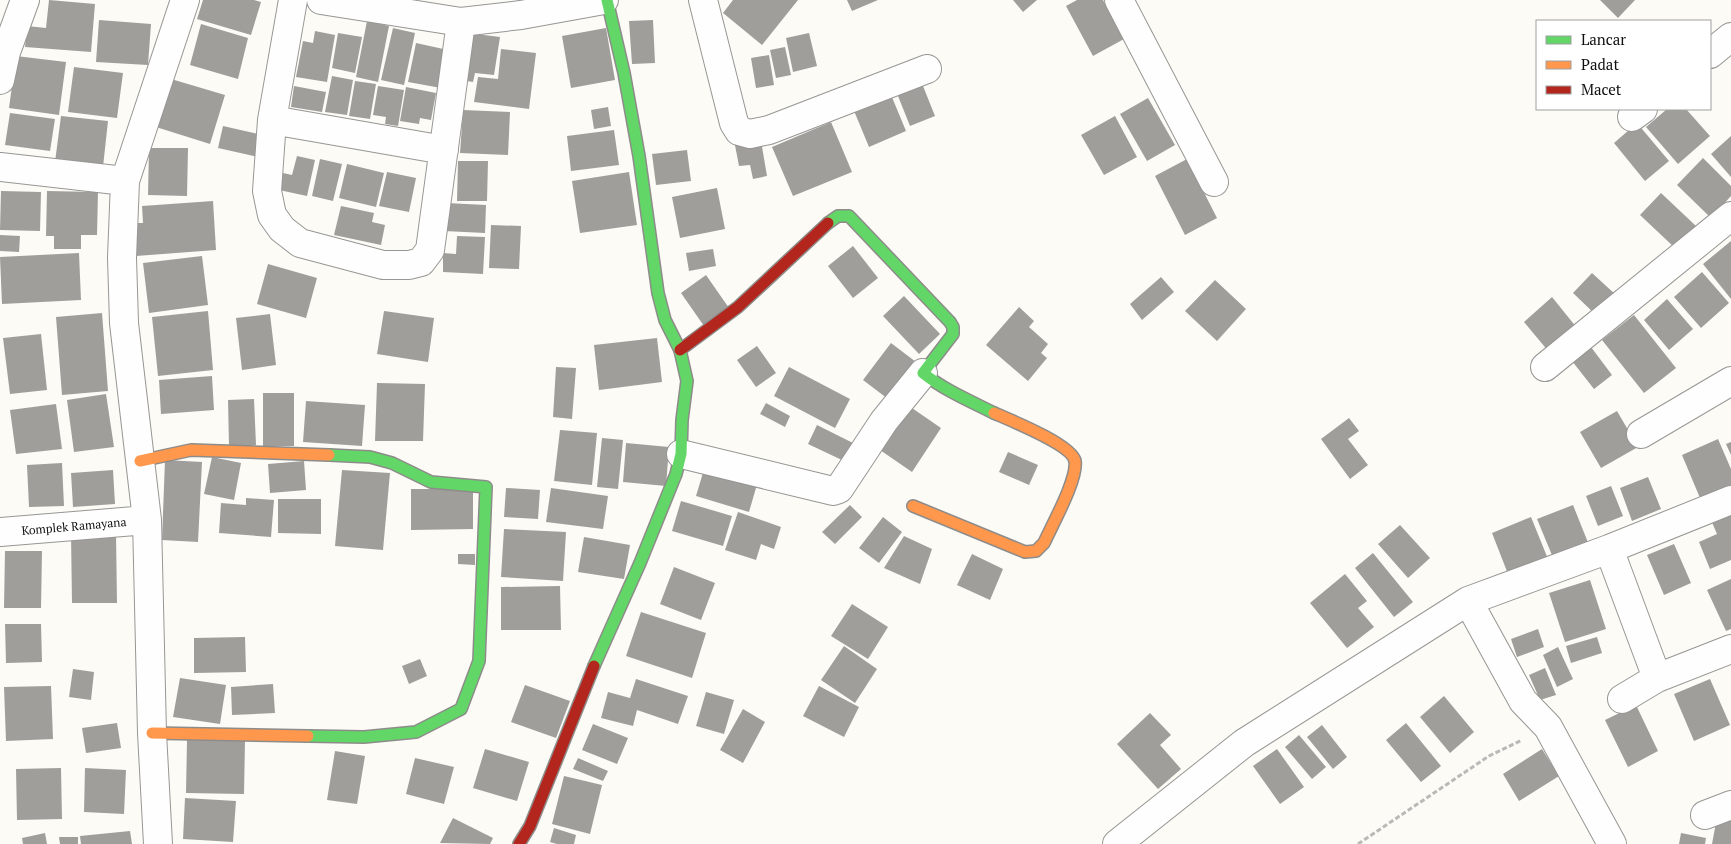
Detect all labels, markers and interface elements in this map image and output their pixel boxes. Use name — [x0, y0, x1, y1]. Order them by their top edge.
legend — [1536, 20, 1711, 110]
text: Lancar — [1581, 29, 1626, 49]
text: Padat — [1581, 54, 1619, 74]
text: Macet — [1581, 79, 1622, 99]
street label: Komplek Ramayana — [21, 514, 127, 538]

